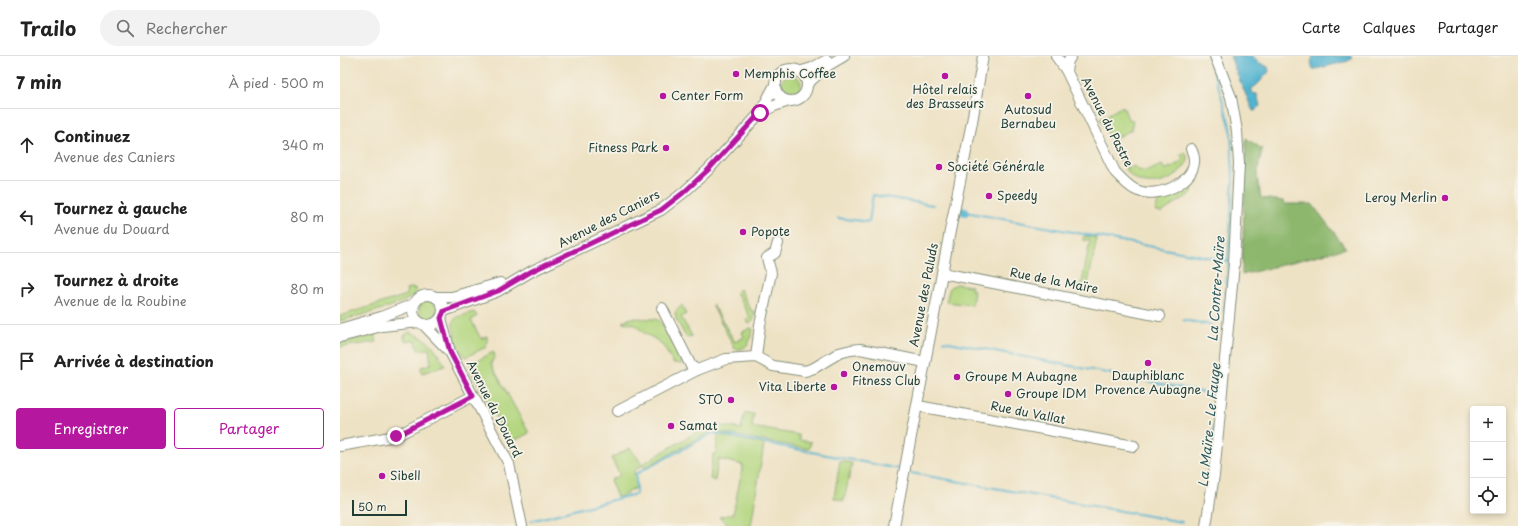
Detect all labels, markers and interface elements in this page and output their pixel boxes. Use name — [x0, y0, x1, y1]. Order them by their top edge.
search box — [100, 10, 380, 46]
text: Trailo — [20, 14, 76, 42]
text: Rechercher — [146, 16, 227, 39]
icon: search — [114, 17, 136, 39]
text: Carte — [1302, 17, 1341, 38]
text: Calques — [1363, 17, 1415, 38]
text: Partager — [1437, 17, 1498, 38]
place label: Memphis Coffee — [744, 64, 836, 82]
text: 7 min — [16, 69, 62, 95]
marker: Memphis Coffee — [731, 69, 741, 79]
marker: Hôtel relais des Brasseurs — [940, 71, 950, 81]
text: À pied · 500 m — [228, 73, 324, 92]
street label: Avenue du Pastre — [1077, 73, 1138, 170]
place label: Hôtel relais des Brasseurs — [906, 80, 985, 112]
place label: Center Form — [671, 86, 744, 104]
marker: Center Form — [658, 91, 668, 101]
marker: Autosud Bernabeu — [1023, 91, 1033, 101]
place label: Autosud Bernabeu — [1000, 100, 1056, 132]
route start — [751, 104, 769, 122]
text: Continuez — [54, 124, 130, 147]
icon: ahead — [16, 134, 38, 156]
text: 340 m — [281, 135, 324, 154]
place label: Fitness Park — [588, 138, 658, 156]
marker: Fitness Park — [661, 143, 671, 153]
text: Avenue des Caniers — [54, 147, 175, 166]
place label: Société Générale — [947, 157, 1045, 175]
marker: Société Générale — [934, 162, 944, 172]
street label: Avenue des Caniers — [555, 184, 663, 252]
place label: Speedy — [997, 186, 1038, 204]
place label: Leroy Merlin — [1365, 188, 1437, 206]
marker: Speedy — [984, 191, 994, 201]
marker: Leroy Merlin — [1440, 193, 1450, 203]
text: Tournez à gauche — [54, 196, 188, 219]
icon: left — [16, 206, 38, 228]
text: 80 m — [290, 207, 324, 226]
text: Avenue du Douard — [54, 219, 169, 238]
place label: Popote — [751, 222, 790, 240]
marker: Popote — [738, 227, 748, 237]
water label: La Contre-Maïre — [1202, 235, 1229, 342]
street label: Avenue des Paluds — [904, 241, 942, 348]
street label: Rue de la Maïre — [1008, 263, 1100, 297]
text: Tournez à droite — [54, 268, 179, 291]
icon: right — [16, 278, 38, 300]
text: 80 m — [290, 279, 324, 298]
text: Avenue de la Roubine — [54, 291, 186, 310]
text: Arrivée à destination — [54, 349, 214, 372]
icon: arrive — [16, 350, 38, 372]
street label: Avenue du Douard — [463, 357, 527, 461]
place label: Onemouv Fitness Club — [852, 357, 921, 389]
marker: Dauphiblanc Provence Aubagne — [1143, 358, 1153, 368]
water label: La Maïre - Le Fauge — [1193, 361, 1225, 488]
place label: Dauphiblanc Provence Aubagne — [1095, 366, 1201, 398]
place label: Groupe M Aubagne — [965, 367, 1078, 385]
marker: Onemouv Fitness Club — [839, 369, 849, 379]
marker: Groupe M Aubagne — [952, 372, 962, 382]
place label: Vita Liberte — [759, 377, 826, 395]
marker: Vita Liberte — [829, 382, 839, 392]
place label: Groupe IDM — [1016, 384, 1086, 402]
marker: Groupe IDM — [1003, 389, 1013, 399]
place label: STO — [699, 390, 723, 408]
marker: STO — [726, 395, 736, 405]
street label: Rue du Vallat — [989, 396, 1067, 428]
map controls — [1470, 406, 1506, 514]
button: + — [1470, 406, 1506, 442]
button: Enregistrer — [16, 408, 166, 449]
button: Partager — [174, 408, 324, 449]
place label: Samat — [679, 416, 717, 434]
marker: Samat — [666, 421, 676, 431]
route end — [387, 427, 405, 445]
button: − — [1470, 442, 1506, 478]
place label: Sibell — [390, 466, 420, 484]
marker: Sibell — [377, 471, 387, 481]
button: locate — [1470, 478, 1506, 514]
scale bar — [352, 498, 407, 517]
text: 50 m — [358, 498, 387, 515]

